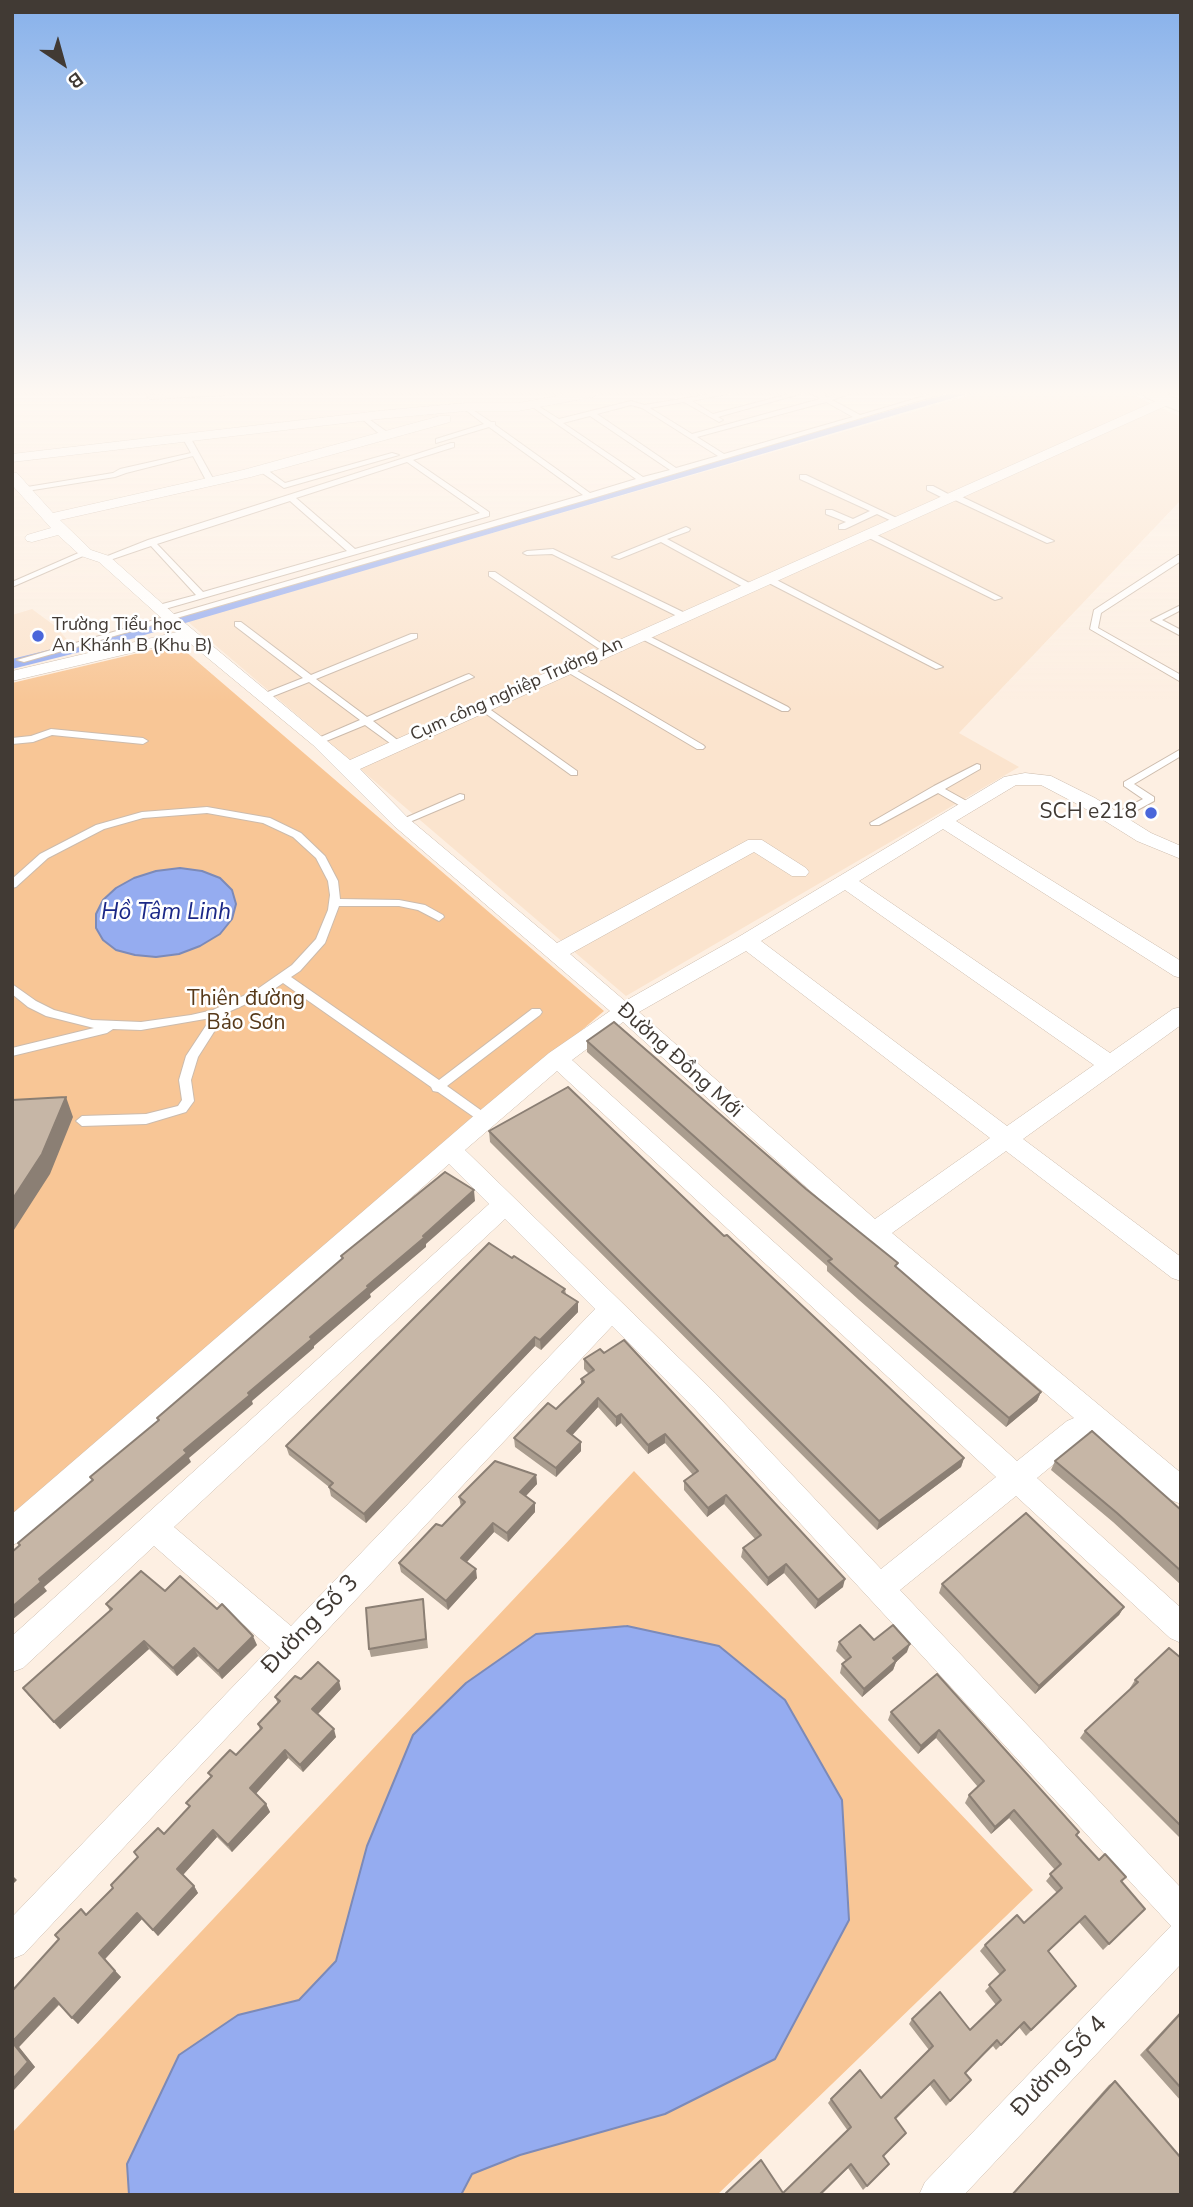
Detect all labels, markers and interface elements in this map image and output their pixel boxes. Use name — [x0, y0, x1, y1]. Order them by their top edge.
north arrow — [28, 28, 98, 98]
text: B — [62, 66, 88, 94]
place label: Trường Tiểu học An Khánh B (Khu B) — [52, 615, 213, 658]
marker: Trường Tiểu học An Khánh B (Khu B) — [30, 628, 46, 644]
street label: Cụm công nghiệp Trường An — [407, 633, 627, 747]
place label: SCH e218 — [1040, 800, 1137, 826]
marker: SCH e218 — [1143, 805, 1159, 821]
water label: Hồ Tâm Linh — [101, 899, 231, 927]
park label: Thiên đường Bảo Sơn — [187, 987, 305, 1037]
street label: Đường Đồng Mới — [611, 998, 747, 1124]
street label: Đường Số 3 — [256, 1569, 366, 1681]
street label: Đường Số 4 — [1006, 2011, 1114, 2123]

